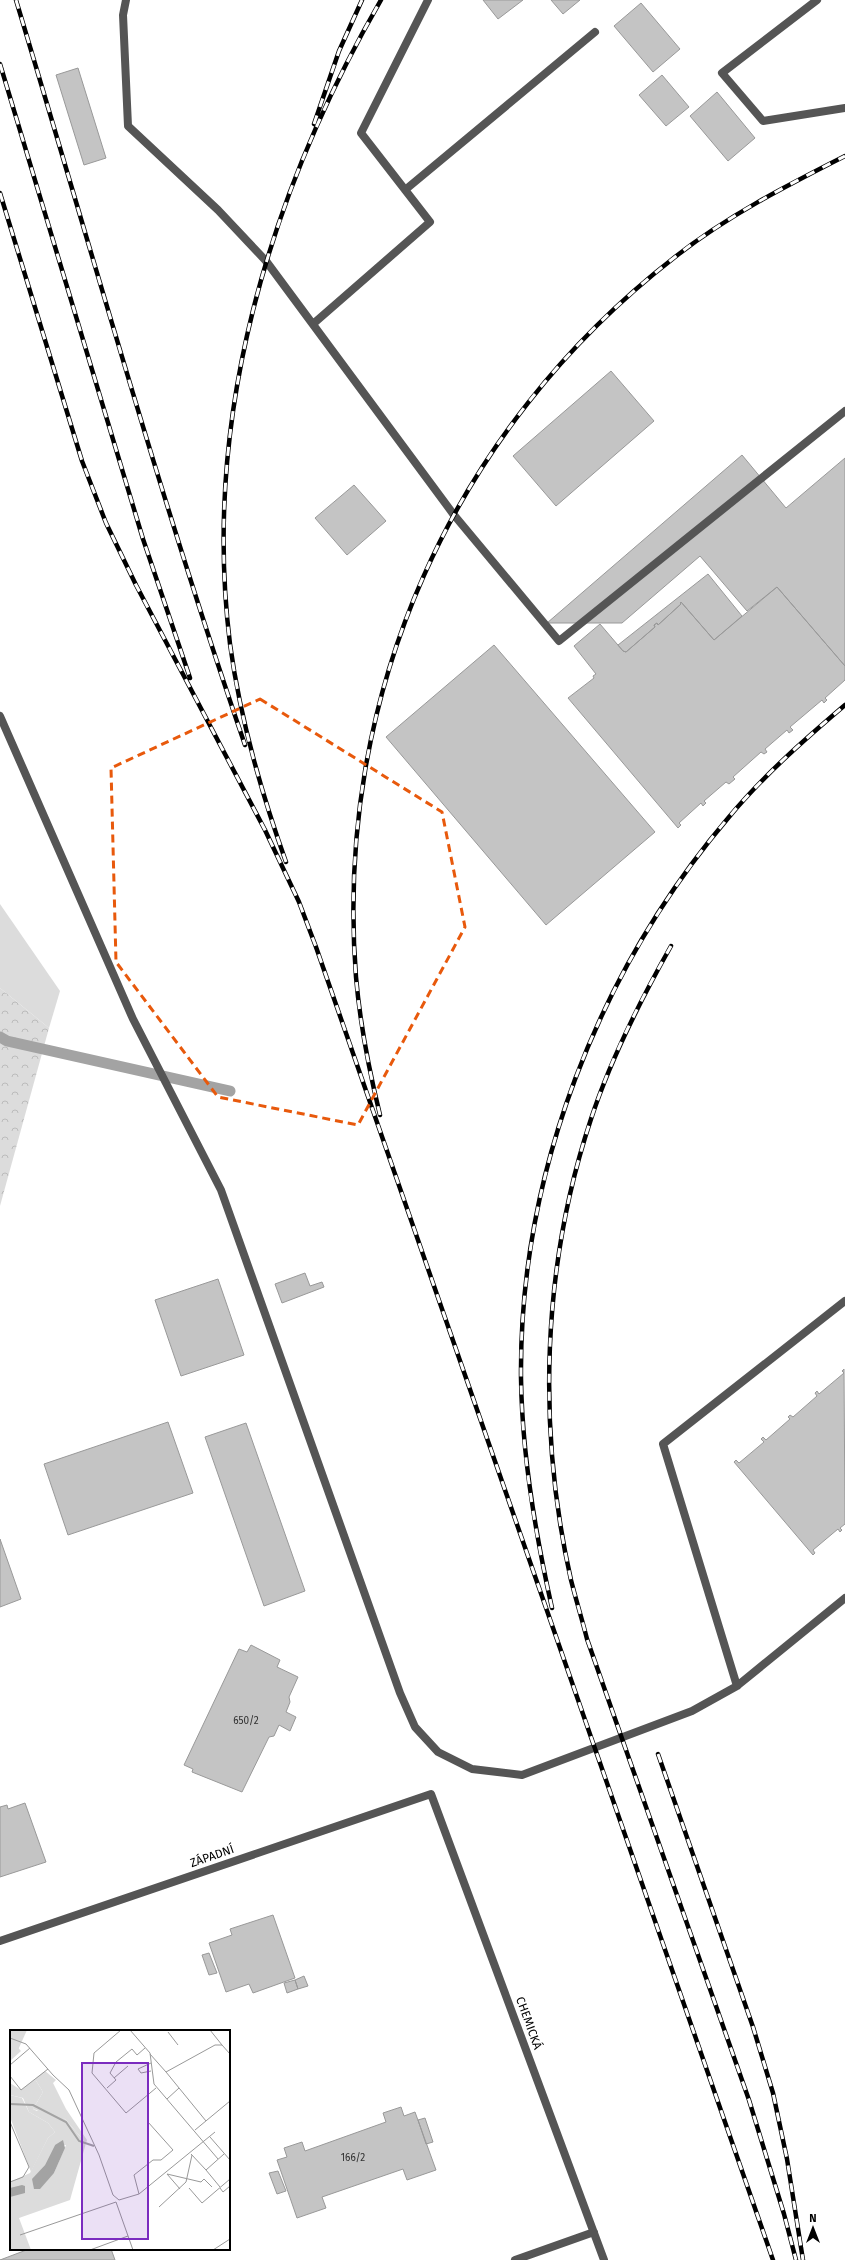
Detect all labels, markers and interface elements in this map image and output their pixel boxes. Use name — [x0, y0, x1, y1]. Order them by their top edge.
house number: 650/2 — [233, 1715, 259, 1727]
street label: ZÁPADNÍ — [188, 1841, 236, 1870]
street label: CHEMICKÁ — [513, 1994, 546, 2051]
inset map — [10, 2030, 230, 2250]
house number: 166/2 — [341, 2152, 365, 2164]
north arrow — [793, 2208, 833, 2248]
text: N — [809, 2212, 817, 2225]

